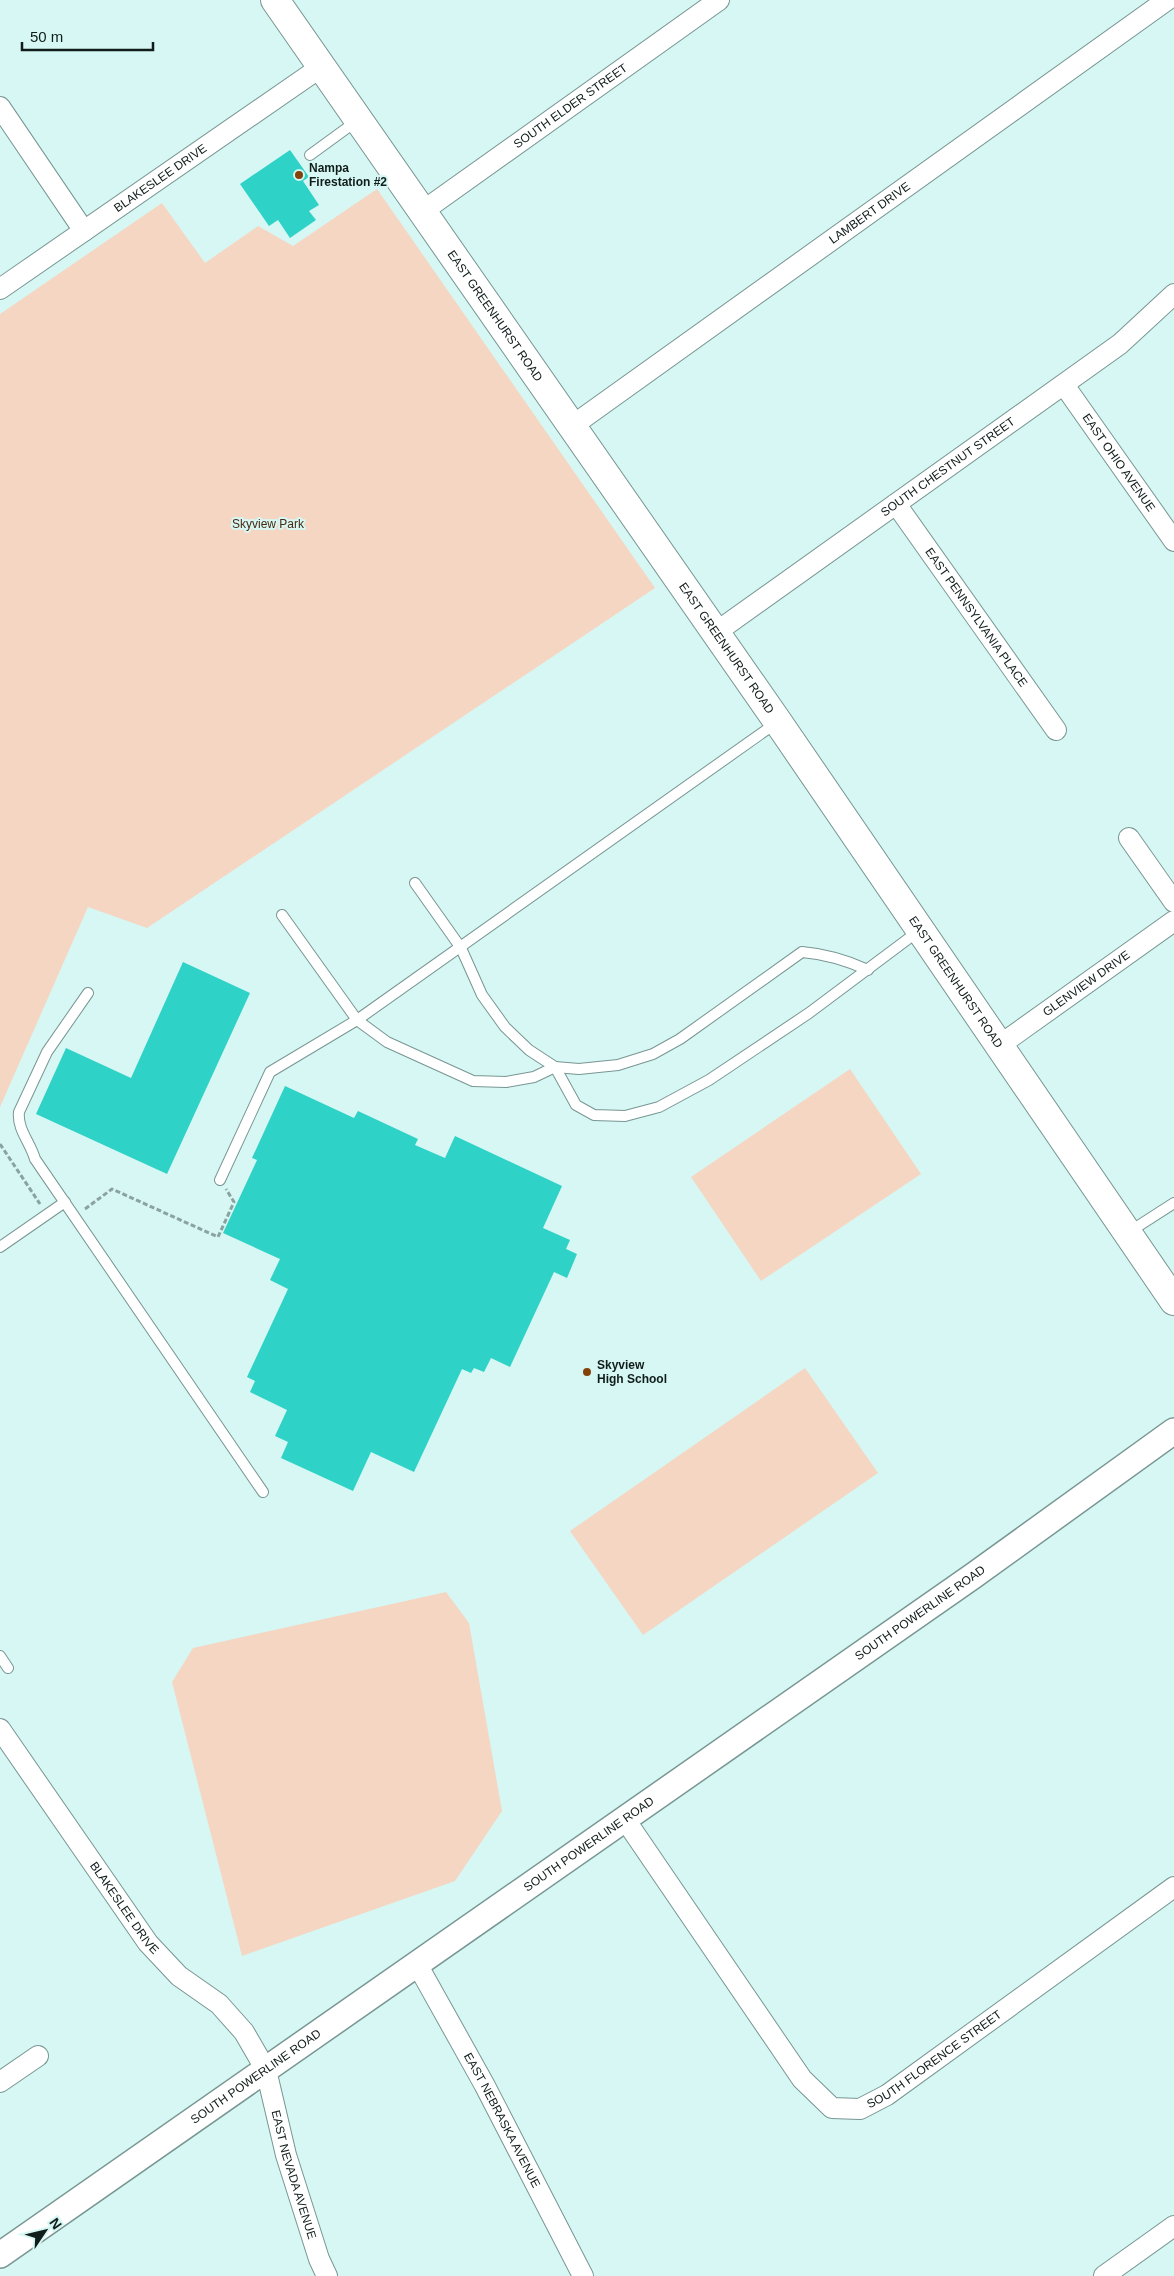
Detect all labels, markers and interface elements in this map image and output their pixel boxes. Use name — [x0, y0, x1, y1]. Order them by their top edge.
scale bar — [22, 20, 154, 52]
text: 50 m — [30, 28, 63, 45]
street label: SOUTH ELDER STREET — [511, 60, 630, 151]
street label: BLAKESLEE DRIVE — [111, 141, 209, 215]
place label: Nampa Firestation #2 — [309, 161, 387, 189]
marker: Nampa Firestation #2 — [293, 169, 305, 181]
street label: LAMBERT DRIVE — [826, 179, 913, 247]
street label: EAST GREENHURST ROAD — [445, 248, 546, 384]
street label: EAST OHIO AVENUE — [1079, 411, 1158, 514]
street label: SOUTH CHESTNUT STREET — [878, 414, 1018, 519]
park label: Skyview Park — [232, 517, 305, 531]
street label: EAST PENNSYLVANIA PLACE — [922, 545, 1030, 690]
street label: EAST GREENHURST ROAD — [676, 580, 777, 717]
street label: EAST GREENHURST ROAD — [906, 914, 1006, 1051]
street label: GLENVIEW DRIVE — [1040, 948, 1133, 1019]
place label: Skyview High School — [597, 1358, 667, 1386]
marker: Skyview High School — [581, 1366, 593, 1378]
street label: SOUTH POWERLINE ROAD — [852, 1562, 988, 1663]
street label: SOUTH POWERLINE ROAD — [521, 1794, 657, 1894]
street label: BLAKESLEE DRIVE — [87, 1859, 162, 1957]
street label: SOUTH FLORENCE STREET — [864, 2007, 1005, 2111]
street label: SOUTH POWERLINE ROAD — [188, 2026, 324, 2127]
street label: EAST NEBRASKA AVENUE — [461, 2050, 543, 2190]
street label: EAST NEVADA AVENUE — [269, 2109, 319, 2241]
north arrow — [20, 2206, 70, 2256]
text: N — [46, 2215, 65, 2232]

